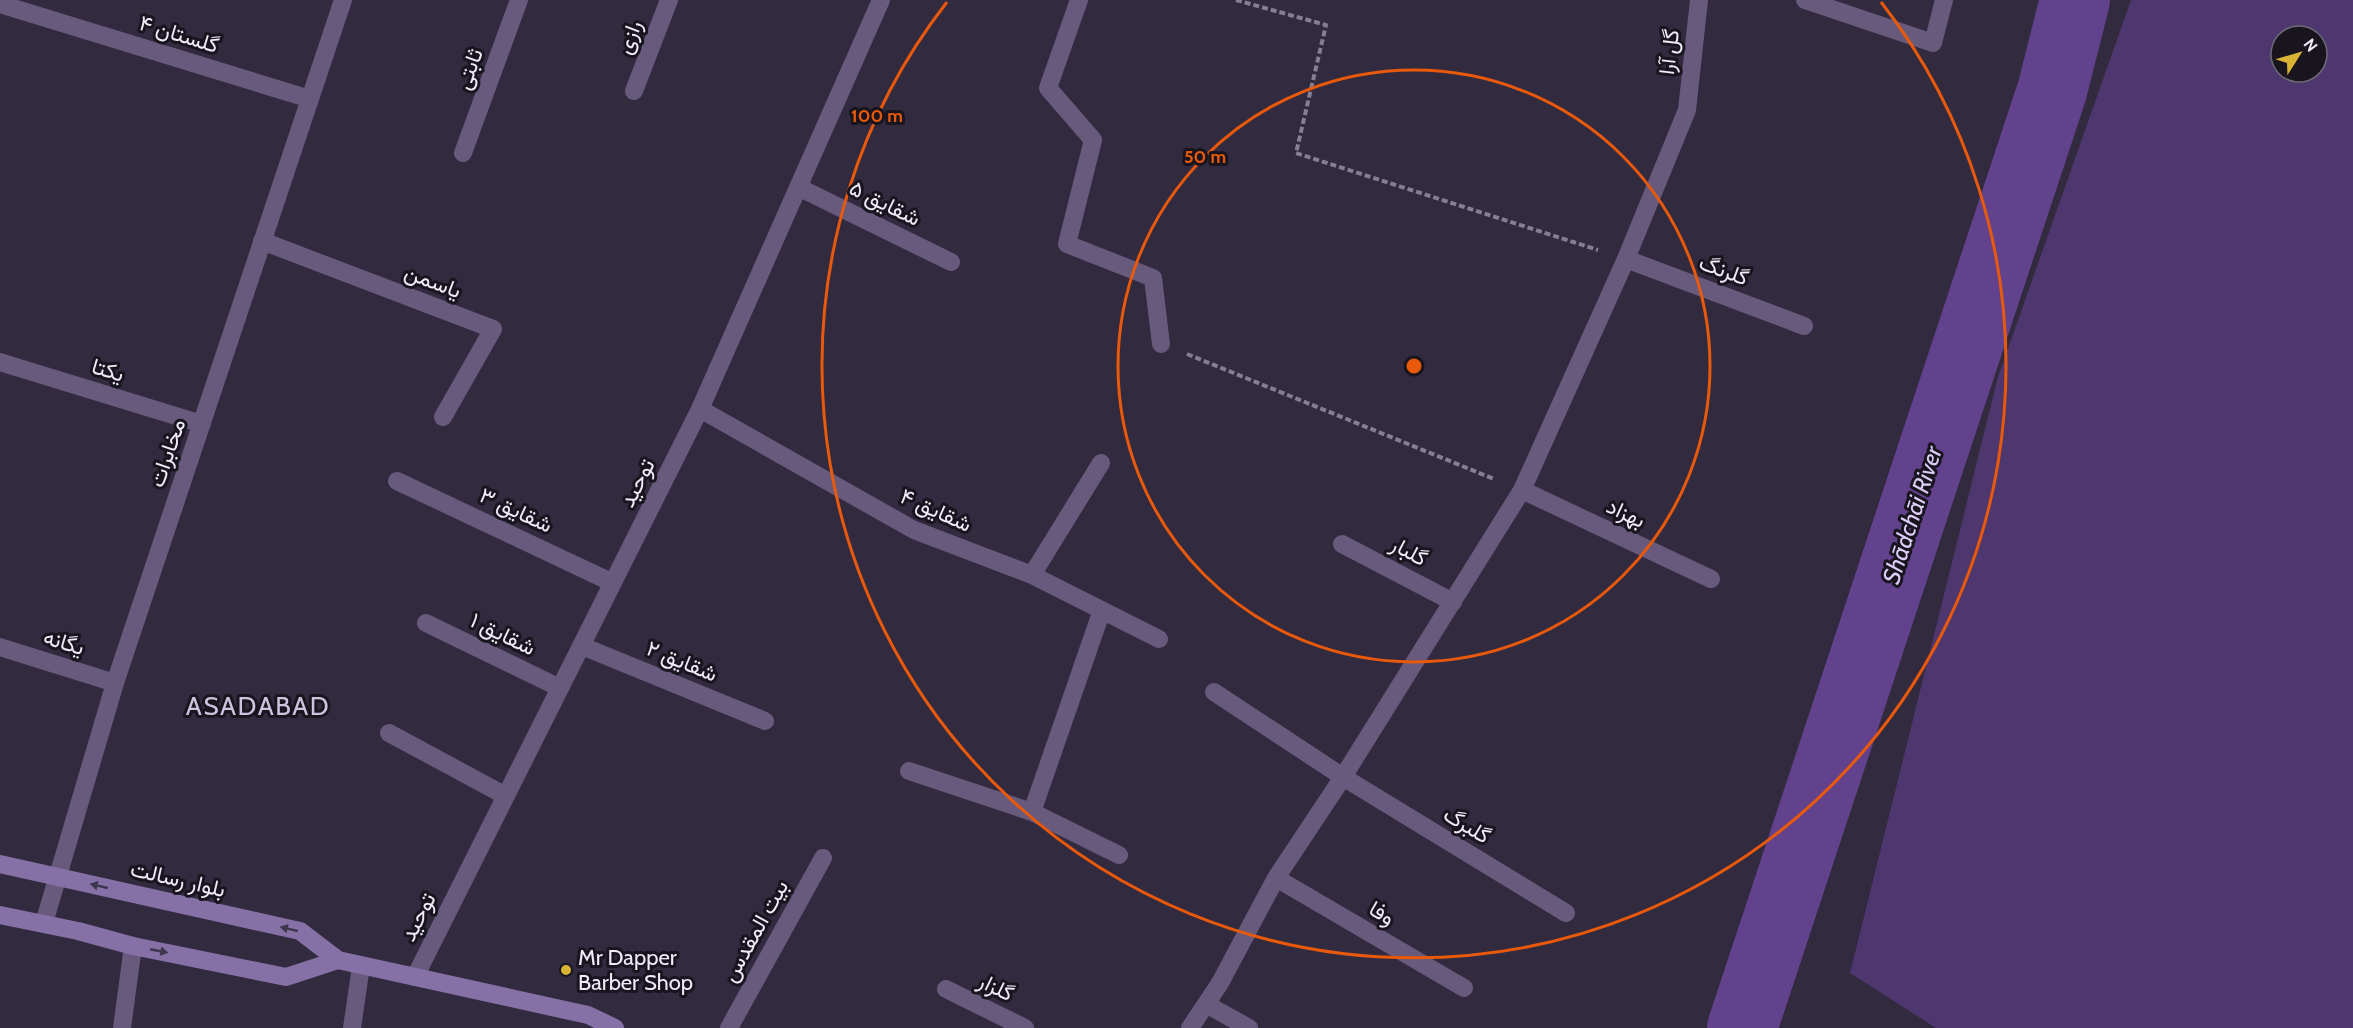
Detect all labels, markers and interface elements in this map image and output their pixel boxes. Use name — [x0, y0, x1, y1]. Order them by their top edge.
street label: گلستان ۴ — [136, 9, 222, 59]
street label: رازی — [610, 16, 648, 58]
north arrow — [2269, 24, 2329, 84]
street label: گل آرا — [1653, 27, 1685, 76]
text: N — [2300, 35, 2322, 56]
street label: ثابتی — [449, 45, 489, 93]
text: 100 m — [851, 105, 903, 127]
text: 50 m — [1184, 146, 1226, 168]
street label: شقایق ۵ — [845, 174, 925, 232]
street label: گلرنگ — [1696, 249, 1753, 291]
street label: یاسمن — [401, 258, 465, 304]
street label: یکتا — [89, 352, 127, 388]
centre of rings — [1404, 356, 1424, 376]
street label: مخابرات — [143, 415, 191, 491]
water label: Shādchāi River — [1876, 441, 1948, 587]
street label: توحید — [613, 454, 661, 512]
street label: شقایق ۳ — [475, 481, 557, 539]
street label: شقایق ۴ — [896, 482, 976, 538]
street label: بهزاد — [1602, 492, 1650, 534]
street label: گلبار — [1385, 530, 1432, 572]
street label: شقایق ۱ — [466, 607, 540, 661]
street label: یگانه — [40, 623, 88, 661]
street label: شقایق ۲ — [642, 635, 722, 687]
district label: ASADABAD — [186, 690, 330, 722]
street label: گلبرگ — [1439, 801, 1496, 850]
street label: بلوار رسالت — [128, 855, 228, 903]
street label: بیت المقدس — [716, 875, 794, 987]
one-way arrow — [89, 881, 108, 890]
street label: توحید — [394, 888, 442, 946]
street label: وفا — [1364, 895, 1400, 931]
one-way arrow — [279, 924, 298, 933]
place label: Mr Dapper Barber Shop — [578, 944, 693, 996]
one-way arrow — [150, 947, 169, 956]
marker: Mr Dapper Barber Shop — [559, 963, 573, 977]
street label: گلزار — [973, 966, 1018, 1007]

